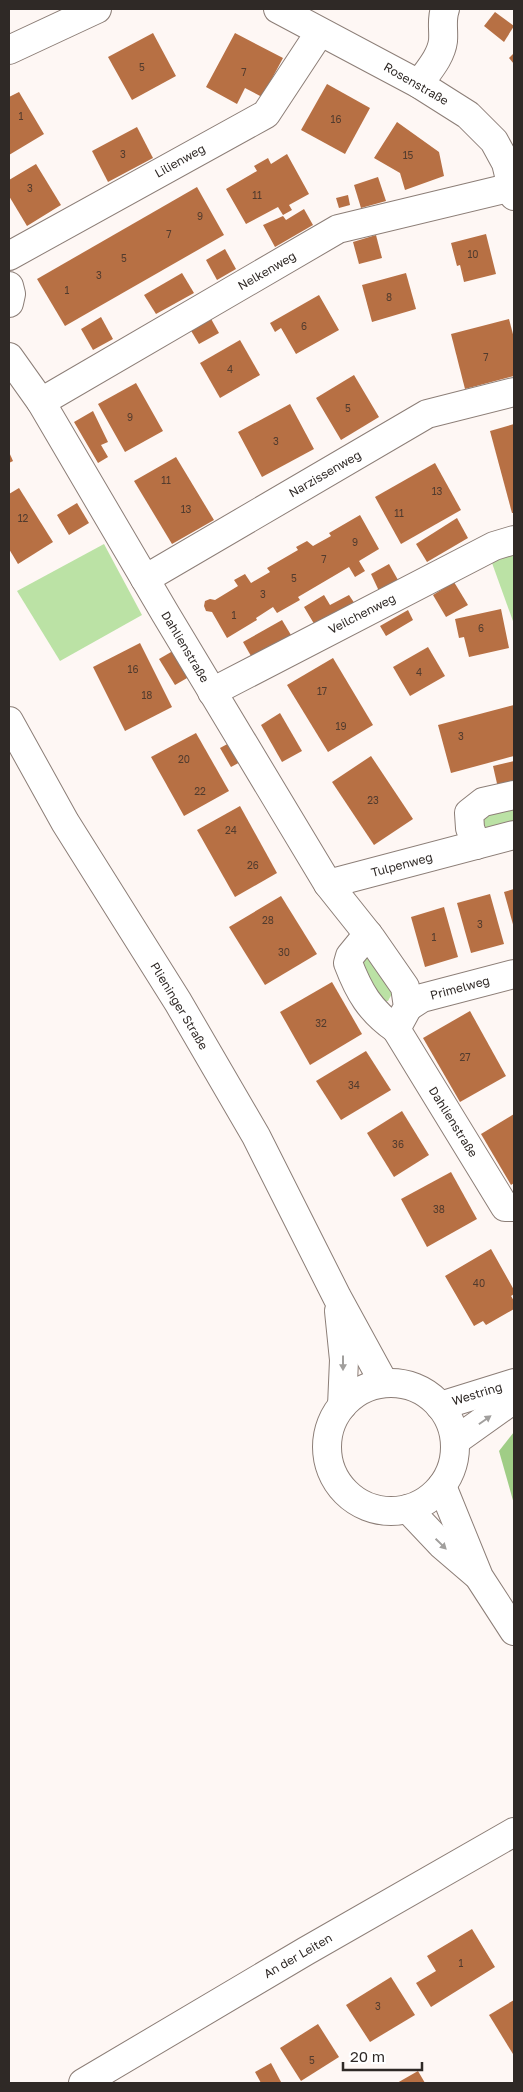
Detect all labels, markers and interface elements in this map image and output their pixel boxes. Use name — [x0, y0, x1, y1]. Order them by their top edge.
street label: Rosenstraße — [381, 59, 451, 108]
house number: 5 — [139, 61, 145, 73]
house number: 7 — [241, 66, 247, 78]
house number: 1 — [19, 110, 24, 122]
house number: 16 — [331, 113, 341, 125]
street label: Lilienweg — [152, 141, 208, 181]
house number: 3 — [120, 148, 126, 160]
house number: 15 — [403, 149, 414, 161]
house number: 3 — [27, 182, 33, 194]
house number: 11 — [252, 189, 262, 201]
house number: 9 — [197, 210, 203, 222]
house number: 7 — [166, 228, 172, 240]
street label: Nelkenweg — [235, 248, 298, 293]
house number: 10 — [467, 248, 479, 260]
house number: 5 — [121, 252, 127, 264]
house number: 3 — [96, 269, 102, 281]
house number: 1 — [65, 284, 70, 296]
house number: 8 — [386, 291, 392, 303]
house number: 6 — [301, 320, 307, 332]
house number: 7 — [483, 351, 489, 363]
house number: 4 — [227, 363, 233, 375]
house number: 5 — [345, 402, 351, 414]
house number: 9 — [127, 411, 133, 423]
house number: 3 — [273, 435, 279, 447]
street label: Narzissenweg — [286, 447, 364, 500]
house number: 11 — [161, 474, 171, 486]
house number: 13 — [432, 485, 442, 497]
house number: 13 — [181, 503, 191, 515]
house number: 11 — [394, 507, 404, 519]
house number: 12 — [18, 512, 29, 524]
house number: 9 — [352, 536, 358, 548]
house number: 7 — [321, 553, 327, 565]
house number: 5 — [291, 572, 297, 584]
house number: 3 — [260, 588, 266, 600]
street label: Veilchenweg — [326, 590, 398, 637]
street label: Dahlienstraße — [158, 608, 213, 685]
house number: 1 — [232, 609, 237, 621]
house number: 6 — [478, 622, 484, 634]
house number: 16 — [128, 663, 138, 675]
house number: 4 — [416, 666, 422, 678]
house number: 17 — [317, 685, 327, 697]
house number: 18 — [142, 689, 152, 701]
house number: 19 — [336, 720, 346, 732]
house number: 3 — [458, 730, 464, 742]
house number: 20 — [178, 753, 190, 765]
house number: 22 — [194, 785, 206, 797]
house number: 23 — [367, 794, 379, 806]
house number: 24 — [225, 824, 237, 836]
street label: Tulpenweg — [369, 849, 434, 880]
house number: 26 — [247, 859, 259, 871]
house number: 28 — [262, 914, 274, 926]
house number: 3 — [477, 918, 483, 930]
house number: 1 — [432, 931, 437, 943]
house number: 30 — [278, 946, 290, 958]
street label: Plieninger Straße — [147, 959, 211, 1052]
street label: Primelweg — [428, 972, 491, 1003]
house number: 32 — [315, 1017, 327, 1029]
house number: 27 — [459, 1051, 471, 1063]
house number: 34 — [348, 1079, 360, 1091]
street label: Dahlienstraße — [426, 1084, 481, 1160]
house number: 36 — [392, 1138, 404, 1150]
house number: 38 — [433, 1203, 445, 1215]
house number: 40 — [473, 1277, 485, 1289]
one-way arrow — [339, 1356, 347, 1372]
street label: Westring — [450, 1379, 504, 1408]
one-way arrow — [478, 1415, 492, 1425]
one-way arrow — [435, 1538, 447, 1550]
street label: An der Leiten — [261, 1930, 335, 1981]
house number: 1 — [459, 1957, 464, 1969]
house number: 3 — [375, 2000, 381, 2012]
scale bar — [343, 2040, 422, 2072]
text: 20 m — [350, 2047, 385, 2065]
house number: 5 — [309, 2054, 315, 2066]

